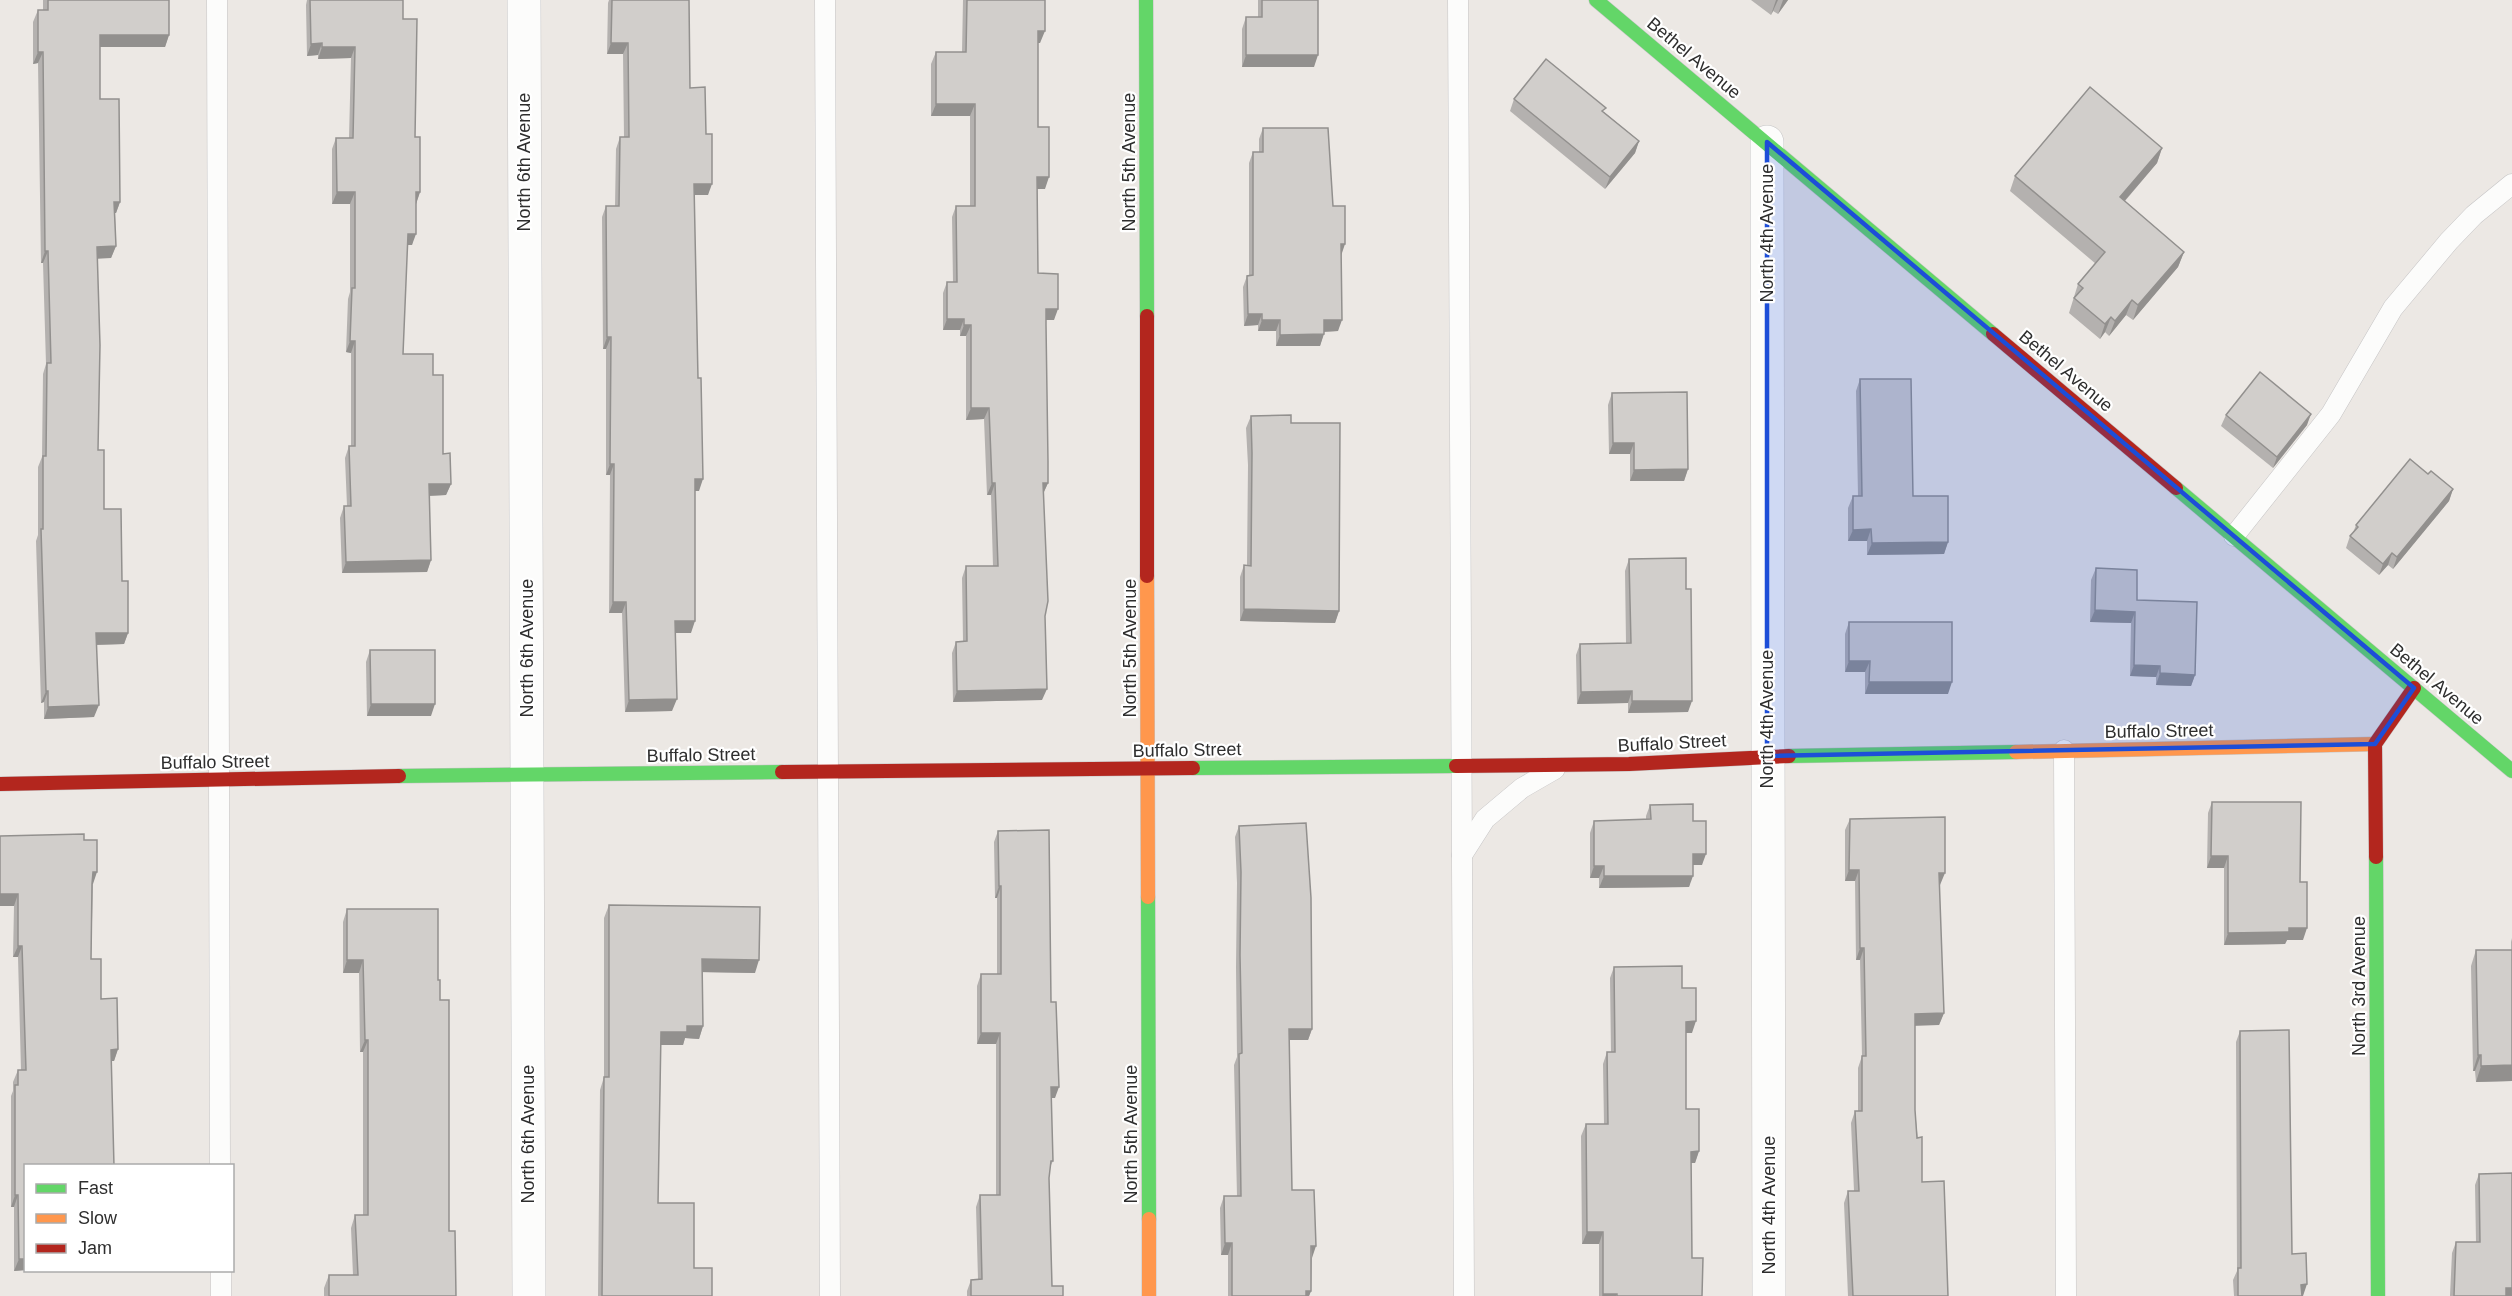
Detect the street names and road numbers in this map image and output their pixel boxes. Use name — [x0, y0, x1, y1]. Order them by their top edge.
street label: Bethel Avenue — [1643, 13, 1745, 103]
street label: North 6th Avenue — [514, 93, 534, 231]
street label: North 5th Avenue — [1119, 93, 1139, 231]
street label: North 4th Avenue — [1757, 164, 1777, 302]
street label: Bethel Avenue — [2015, 326, 2117, 416]
street label: North 6th Avenue — [517, 579, 537, 717]
street label: North 5th Avenue — [1120, 579, 1140, 717]
street label: Bethel Avenue — [2386, 639, 2488, 729]
street label: North 4th Avenue — [1757, 650, 1777, 788]
street label: Buffalo Street — [2104, 720, 2214, 742]
street label: Buffalo Street — [1617, 730, 1727, 756]
street label: Buffalo Street — [1132, 739, 1242, 761]
street label: Buffalo Street — [646, 744, 756, 766]
street label: Buffalo Street — [160, 751, 270, 773]
street label: North 3rd Avenue — [2349, 916, 2369, 1056]
street label: North 6th Avenue — [518, 1065, 538, 1203]
street label: North 5th Avenue — [1121, 1065, 1141, 1203]
street label: North 4th Avenue — [1759, 1136, 1779, 1274]

